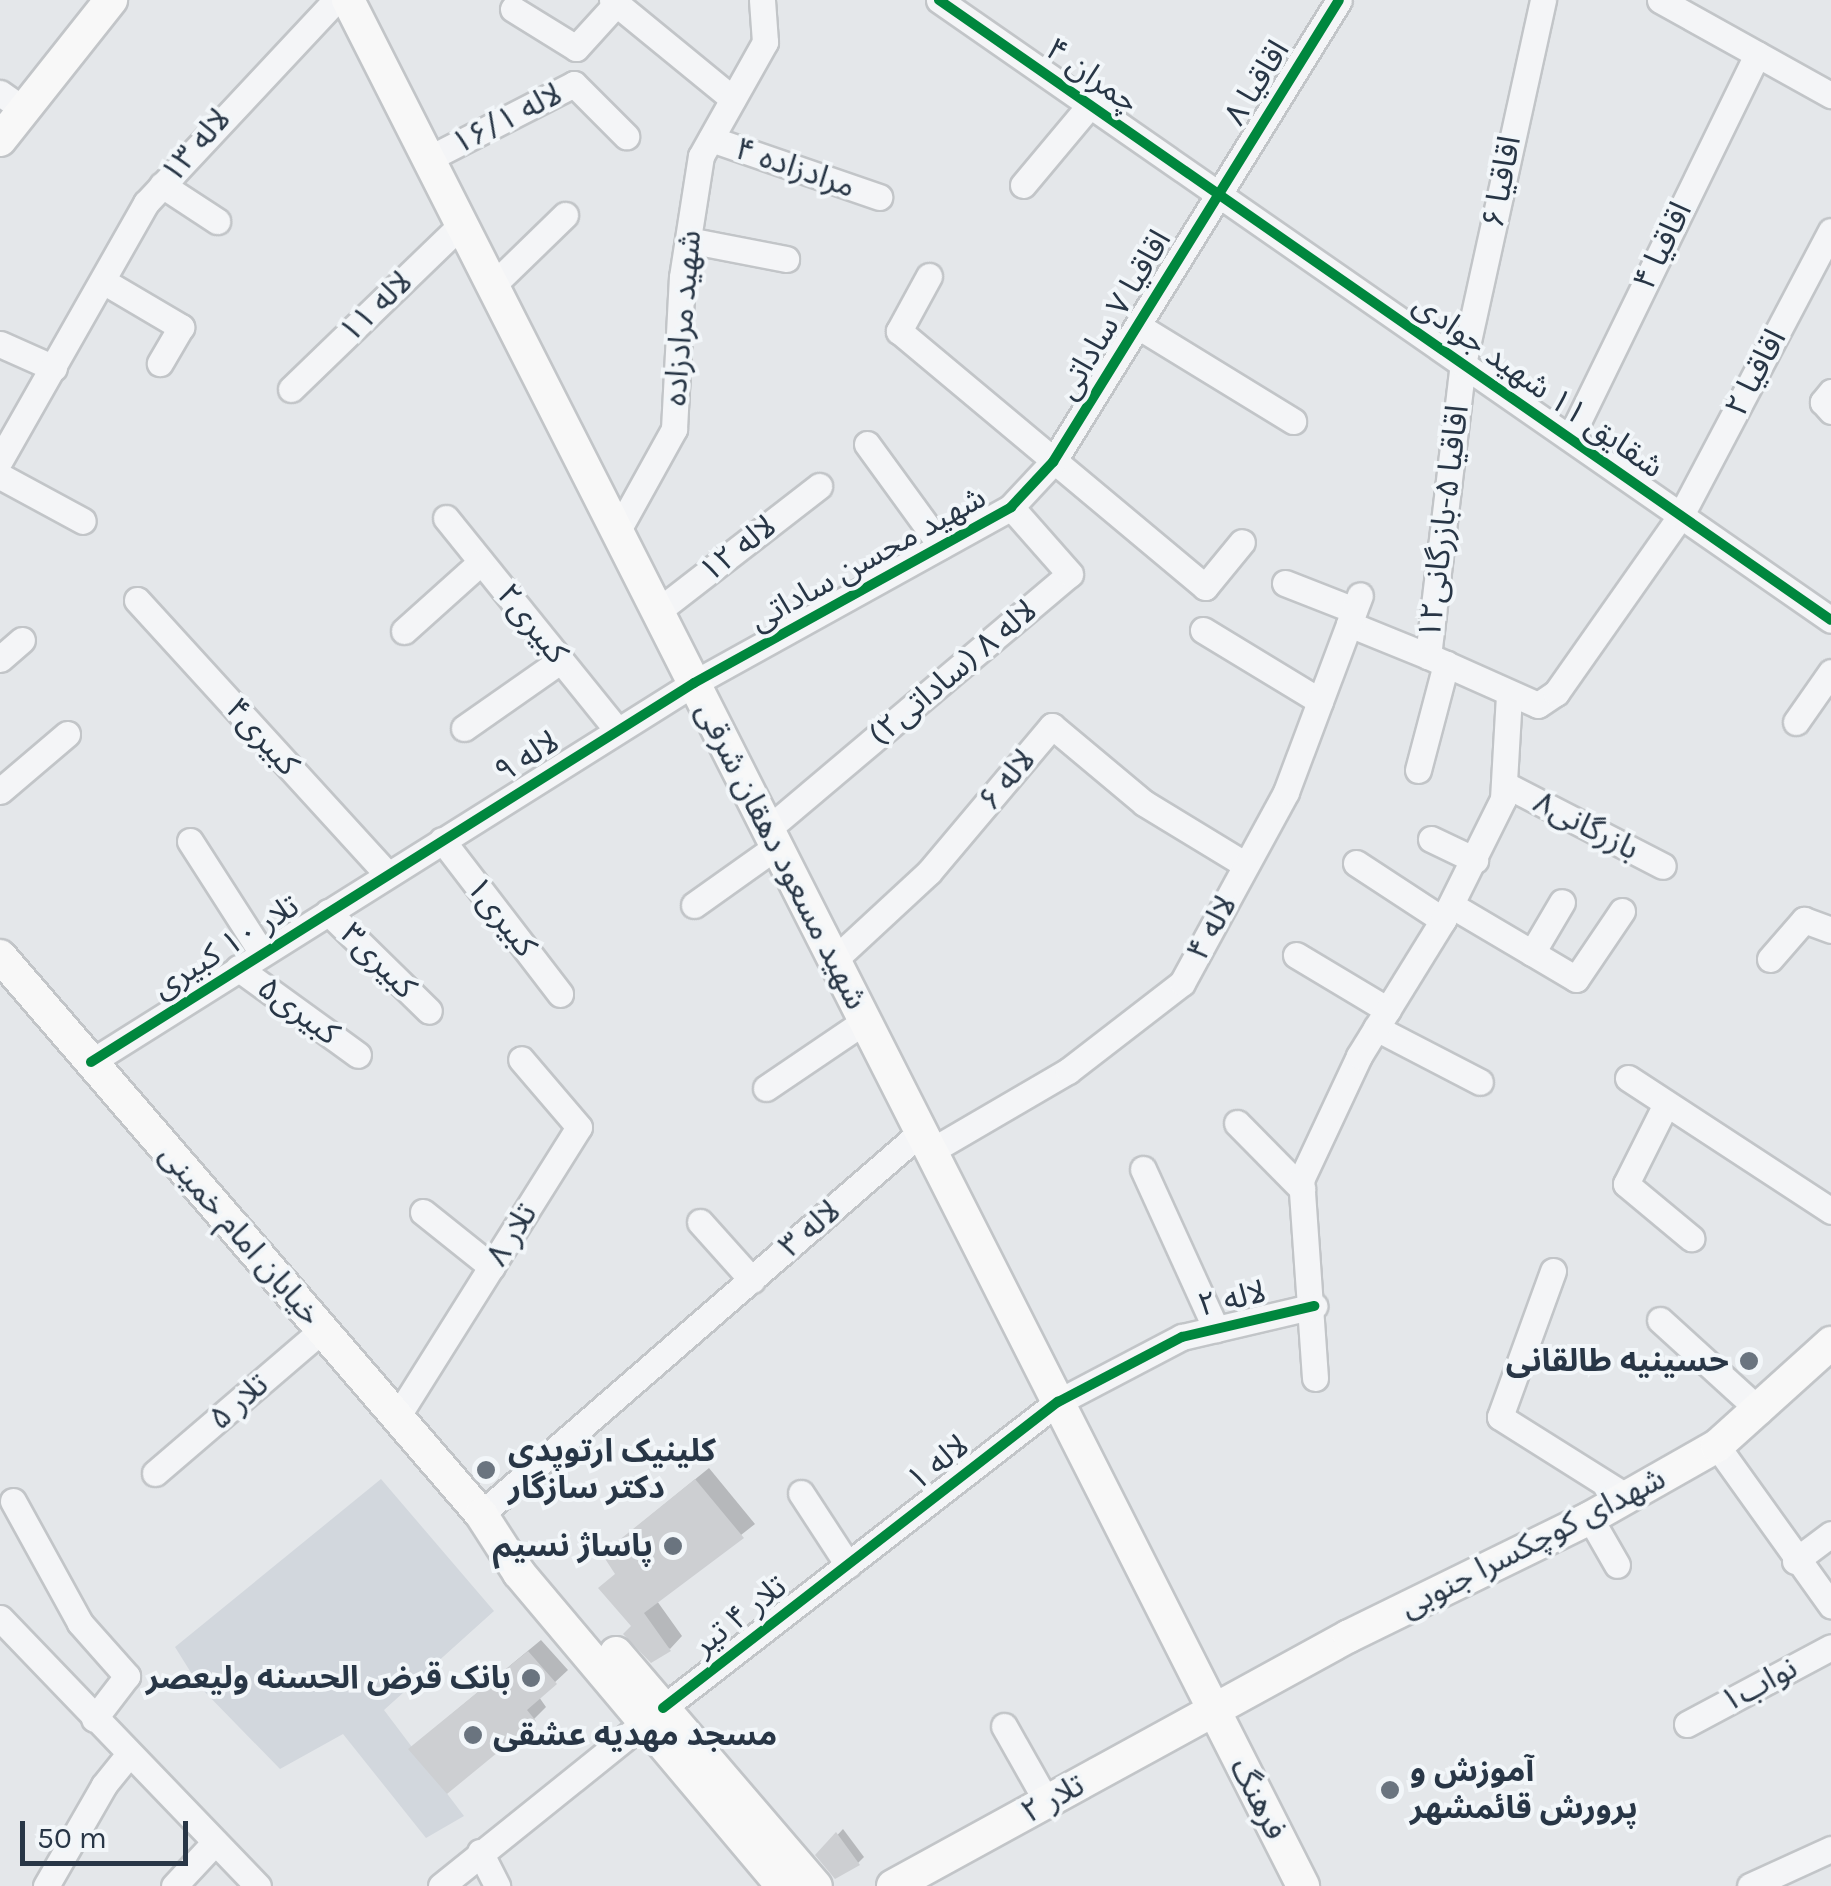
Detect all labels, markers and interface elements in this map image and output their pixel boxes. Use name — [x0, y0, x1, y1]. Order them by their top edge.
street label: چمران ۴ — [1038, 30, 1146, 122]
street label: اقاقیا ۸ — [1216, 34, 1298, 132]
street label: لاله ۱۶/۱ — [445, 75, 569, 163]
street label: لاله ۱۳ — [153, 101, 239, 191]
street label: مرادزاده ۴ — [730, 130, 860, 206]
street label: اقاقیا ۶ — [1474, 133, 1530, 231]
street label: اقاقیا ۴ — [1625, 196, 1701, 296]
street label: اقاقیا ۷ ساداتی — [1048, 223, 1180, 407]
street label: شهید مرادزاده — [656, 229, 710, 407]
street label: لاله ۱۱ — [331, 263, 421, 351]
street label: شقایق ۱۱ شهید جوادی — [1406, 285, 1670, 487]
street label: اقاقیا ۲ — [1717, 323, 1795, 423]
street label: اقاقیا ۵-بازرگانی۱۲ — [1411, 403, 1477, 641]
street label: شهید محسن ساداتی — [743, 478, 993, 640]
street label: لاله ۱۲ — [692, 507, 784, 591]
street label: کبیری۲ — [488, 576, 576, 672]
street label: لاله ۸ (ساداتی۲) — [861, 592, 1045, 754]
street label: کبیری۴ — [217, 690, 307, 784]
street label: شهید مسعود دهقان شرقی — [687, 696, 875, 1016]
street label: لاله ۹ — [488, 723, 566, 791]
street label: لاله ۶ — [970, 741, 1044, 819]
street label: بازرگانی۸ — [1527, 783, 1645, 869]
street label: کبیری۱ — [458, 869, 544, 965]
street label: تلار ۱۰ کبیری — [146, 887, 306, 1007]
street label: لاله ۴ — [1179, 889, 1245, 967]
street label: کبیری۳ — [332, 915, 424, 1007]
street label: کبیری۵ — [250, 969, 346, 1053]
street label: خیابان امام خمینی — [151, 1136, 329, 1334]
street label: لاله ۳ — [772, 1192, 848, 1266]
street label: تلار ۸ — [478, 1197, 546, 1273]
street label: لاله ۲ — [1194, 1273, 1270, 1325]
place label: حسینیه طالقانی — [1506, 1342, 1729, 1380]
marker: حسینیه طالقانی — [1738, 1350, 1760, 1372]
street label: تلار ۵ — [201, 1366, 277, 1438]
street label: لاله ۱ — [899, 1427, 977, 1499]
place label: کلینیک ارتوپدی دکتر سازگار — [508, 1433, 716, 1508]
marker: کلینیک ارتوپدی دکتر سازگار — [473, 1457, 499, 1483]
street label: شهدای کوچکسرا جنوبی — [1394, 1459, 1672, 1627]
place label: پاساژ نسیم — [493, 1527, 653, 1565]
marker: پاساژ نسیم — [662, 1535, 684, 1557]
street label: تلار ۴ تیر — [686, 1568, 794, 1664]
street label: نواب۱ — [1714, 1649, 1804, 1721]
place label: بانک قرض الحسنه ولیعصر — [146, 1659, 511, 1697]
marker: بانک قرض الحسنه ولیعصر — [520, 1667, 542, 1689]
place label: مسجد مهدیه عشقی — [493, 1716, 777, 1754]
marker: مسجد مهدیه عشقی — [462, 1724, 484, 1746]
street label: فرهنگ — [1221, 1752, 1295, 1846]
place label: آموزش و پرورش قائمشهر — [1410, 1753, 1638, 1828]
street label: تلار ۲ — [1015, 1766, 1091, 1832]
marker: آموزش و پرورش قائمشهر — [1379, 1779, 1401, 1801]
scale bar — [25, 1801, 192, 1863]
text: 50 m — [37, 1820, 107, 1856]

